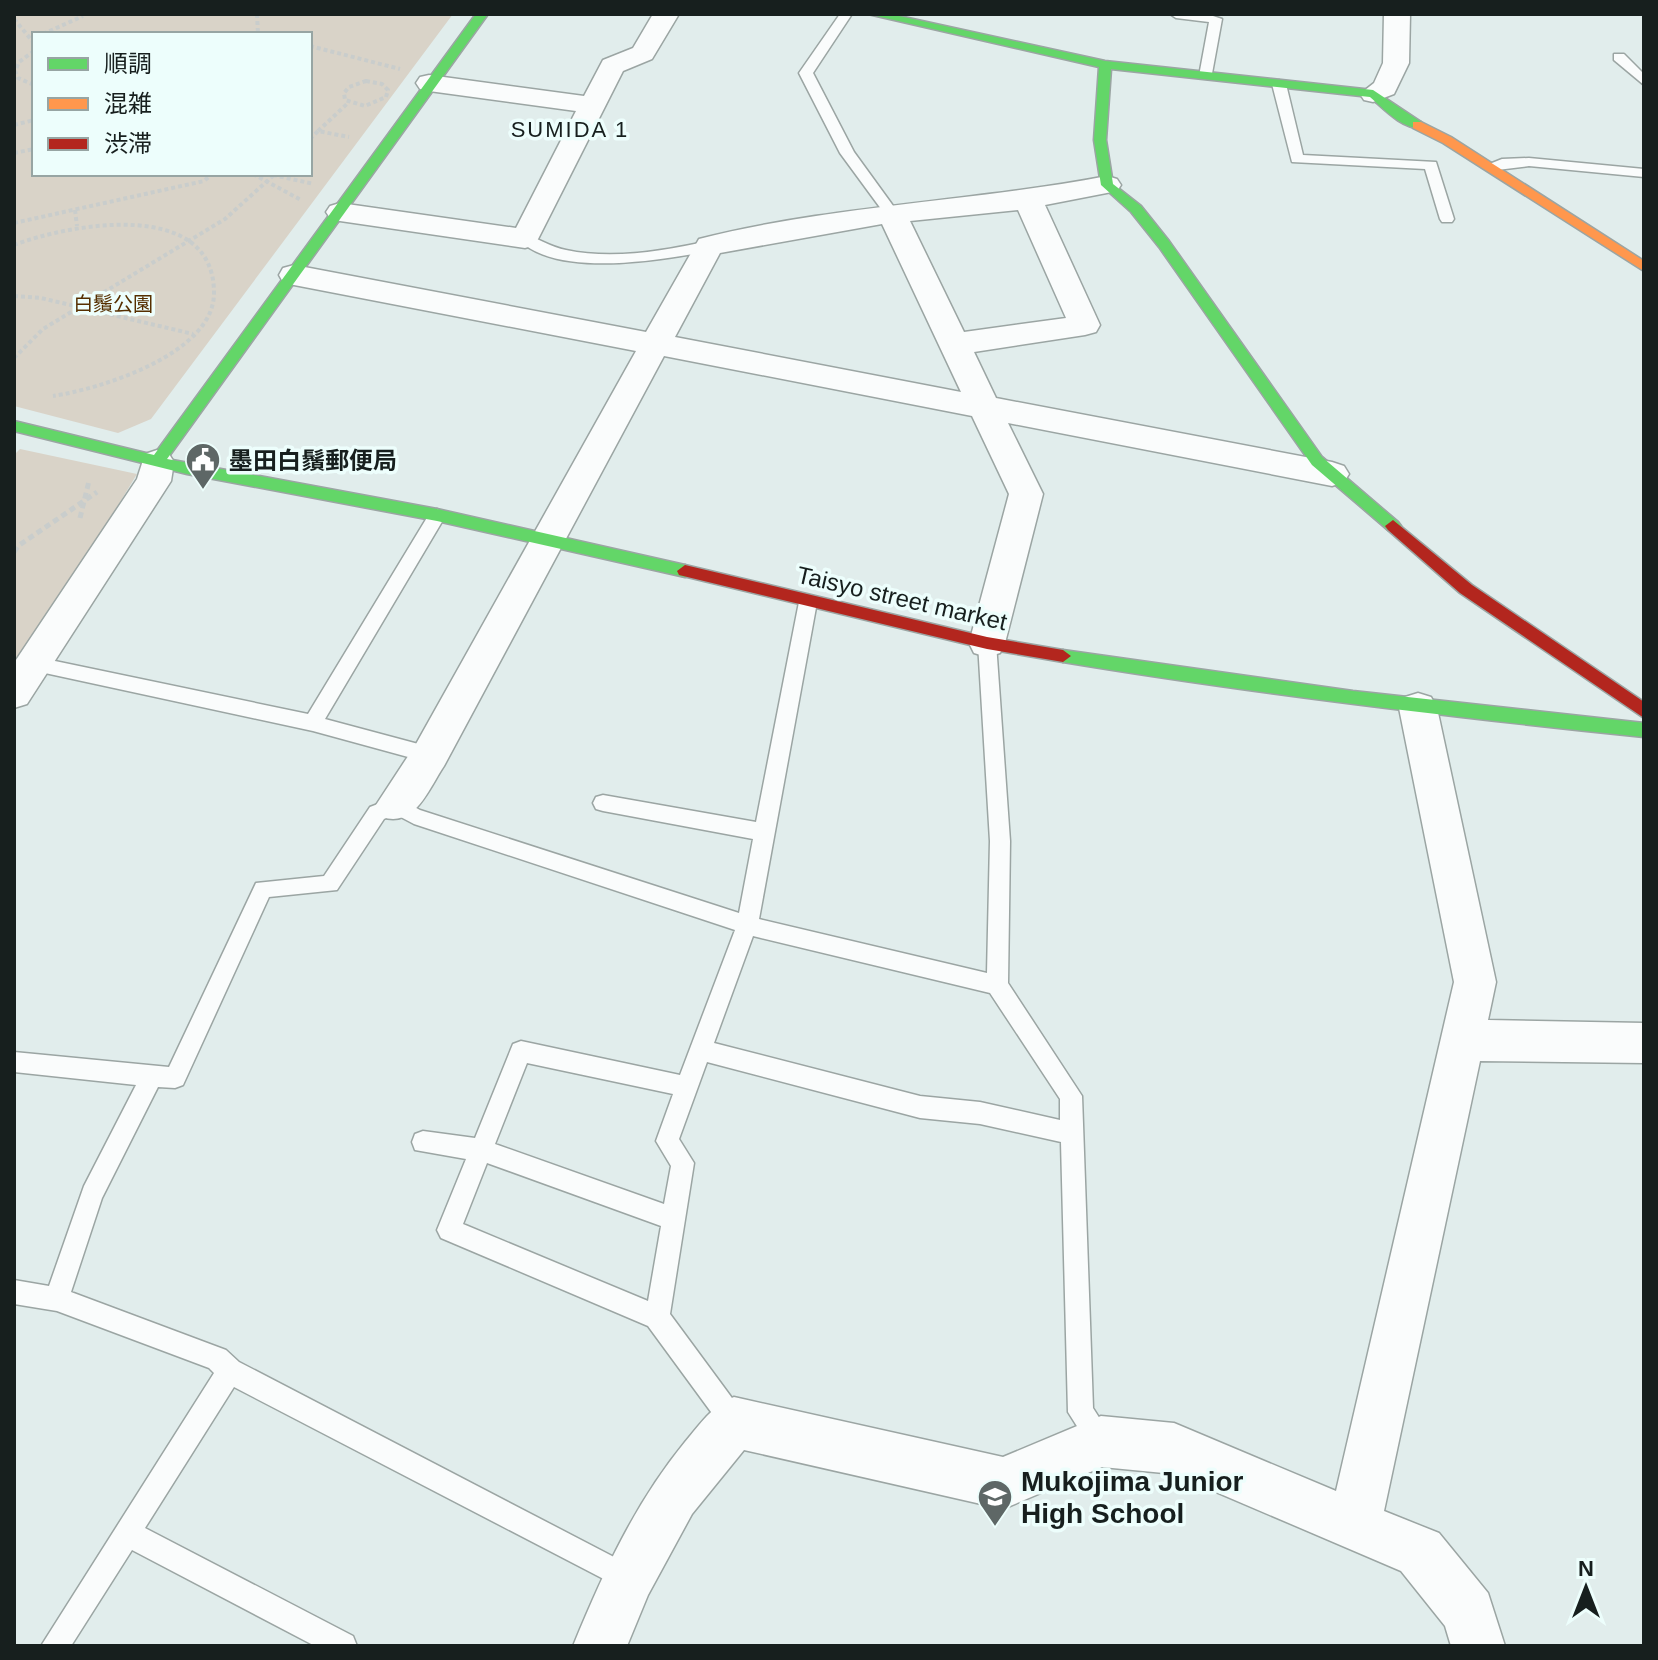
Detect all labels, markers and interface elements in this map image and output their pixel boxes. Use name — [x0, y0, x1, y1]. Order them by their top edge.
legend — [32, 32, 312, 176]
text: 順調 — [104, 50, 152, 77]
text: 混雑 — [104, 90, 152, 117]
district label: SUMIDA 1 — [511, 117, 629, 142]
text: 渋滞 — [104, 130, 152, 157]
park label: 白鬚公園 — [73, 293, 153, 315]
public building icon: 墨田白鬚郵便局 — [184, 441, 222, 491]
place label: 墨田白鬚郵便局 — [229, 447, 397, 474]
street label: Taisyo street market — [794, 561, 1010, 635]
place label: Mukojima Junior High School — [1021, 1466, 1244, 1529]
school or university icon: Mukojima Junior High School — [976, 1478, 1014, 1528]
north arrow — [1546, 1548, 1626, 1628]
text: N — [1578, 1556, 1594, 1581]

